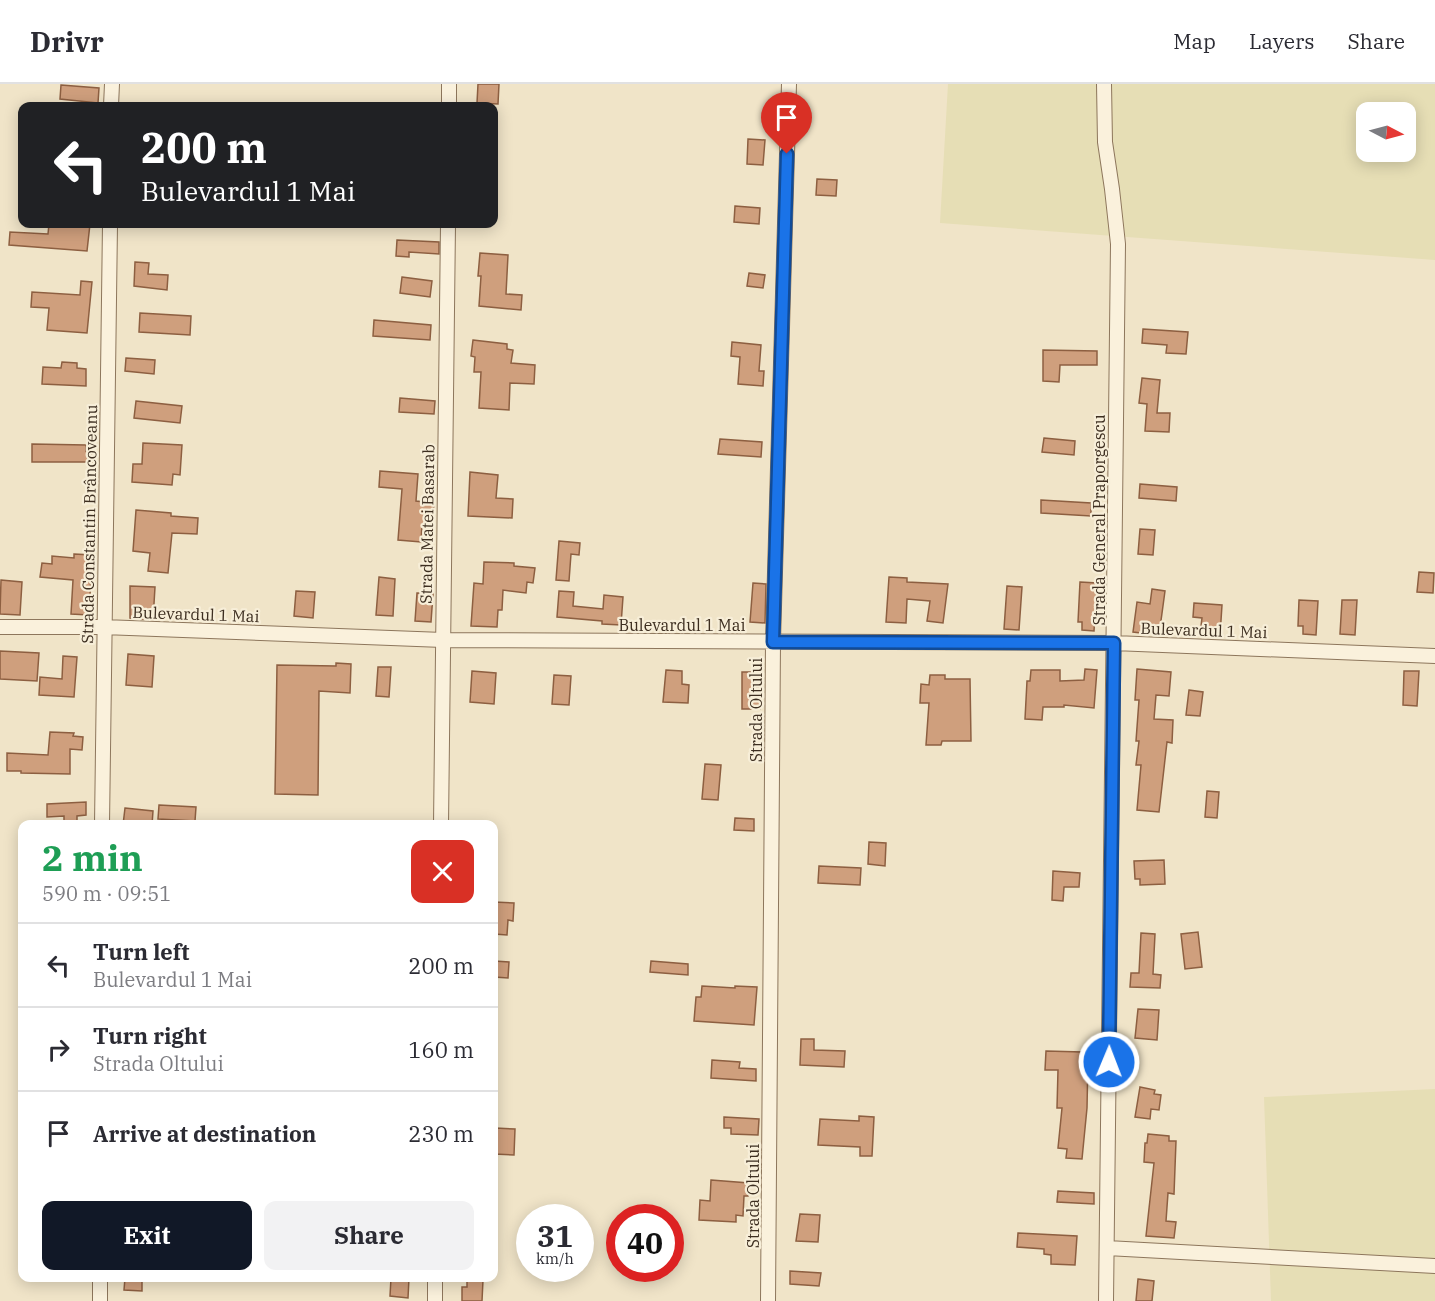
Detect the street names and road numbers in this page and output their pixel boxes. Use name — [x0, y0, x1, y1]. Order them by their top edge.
street label: Strada Constantin Brâncoveanu — [77, 404, 101, 644]
street label: Strada General Praporgescu — [1089, 414, 1109, 626]
street label: Strada Matei Basarab — [416, 444, 438, 604]
street label: Bulevardul 1 Mai — [132, 602, 260, 626]
street label: Bulevardul 1 Mai — [618, 615, 746, 635]
street label: Bulevardul 1 Mai — [1140, 618, 1268, 642]
street label: Strada Oltului — [746, 658, 766, 762]
street label: Strada Oltului — [743, 1144, 763, 1248]

